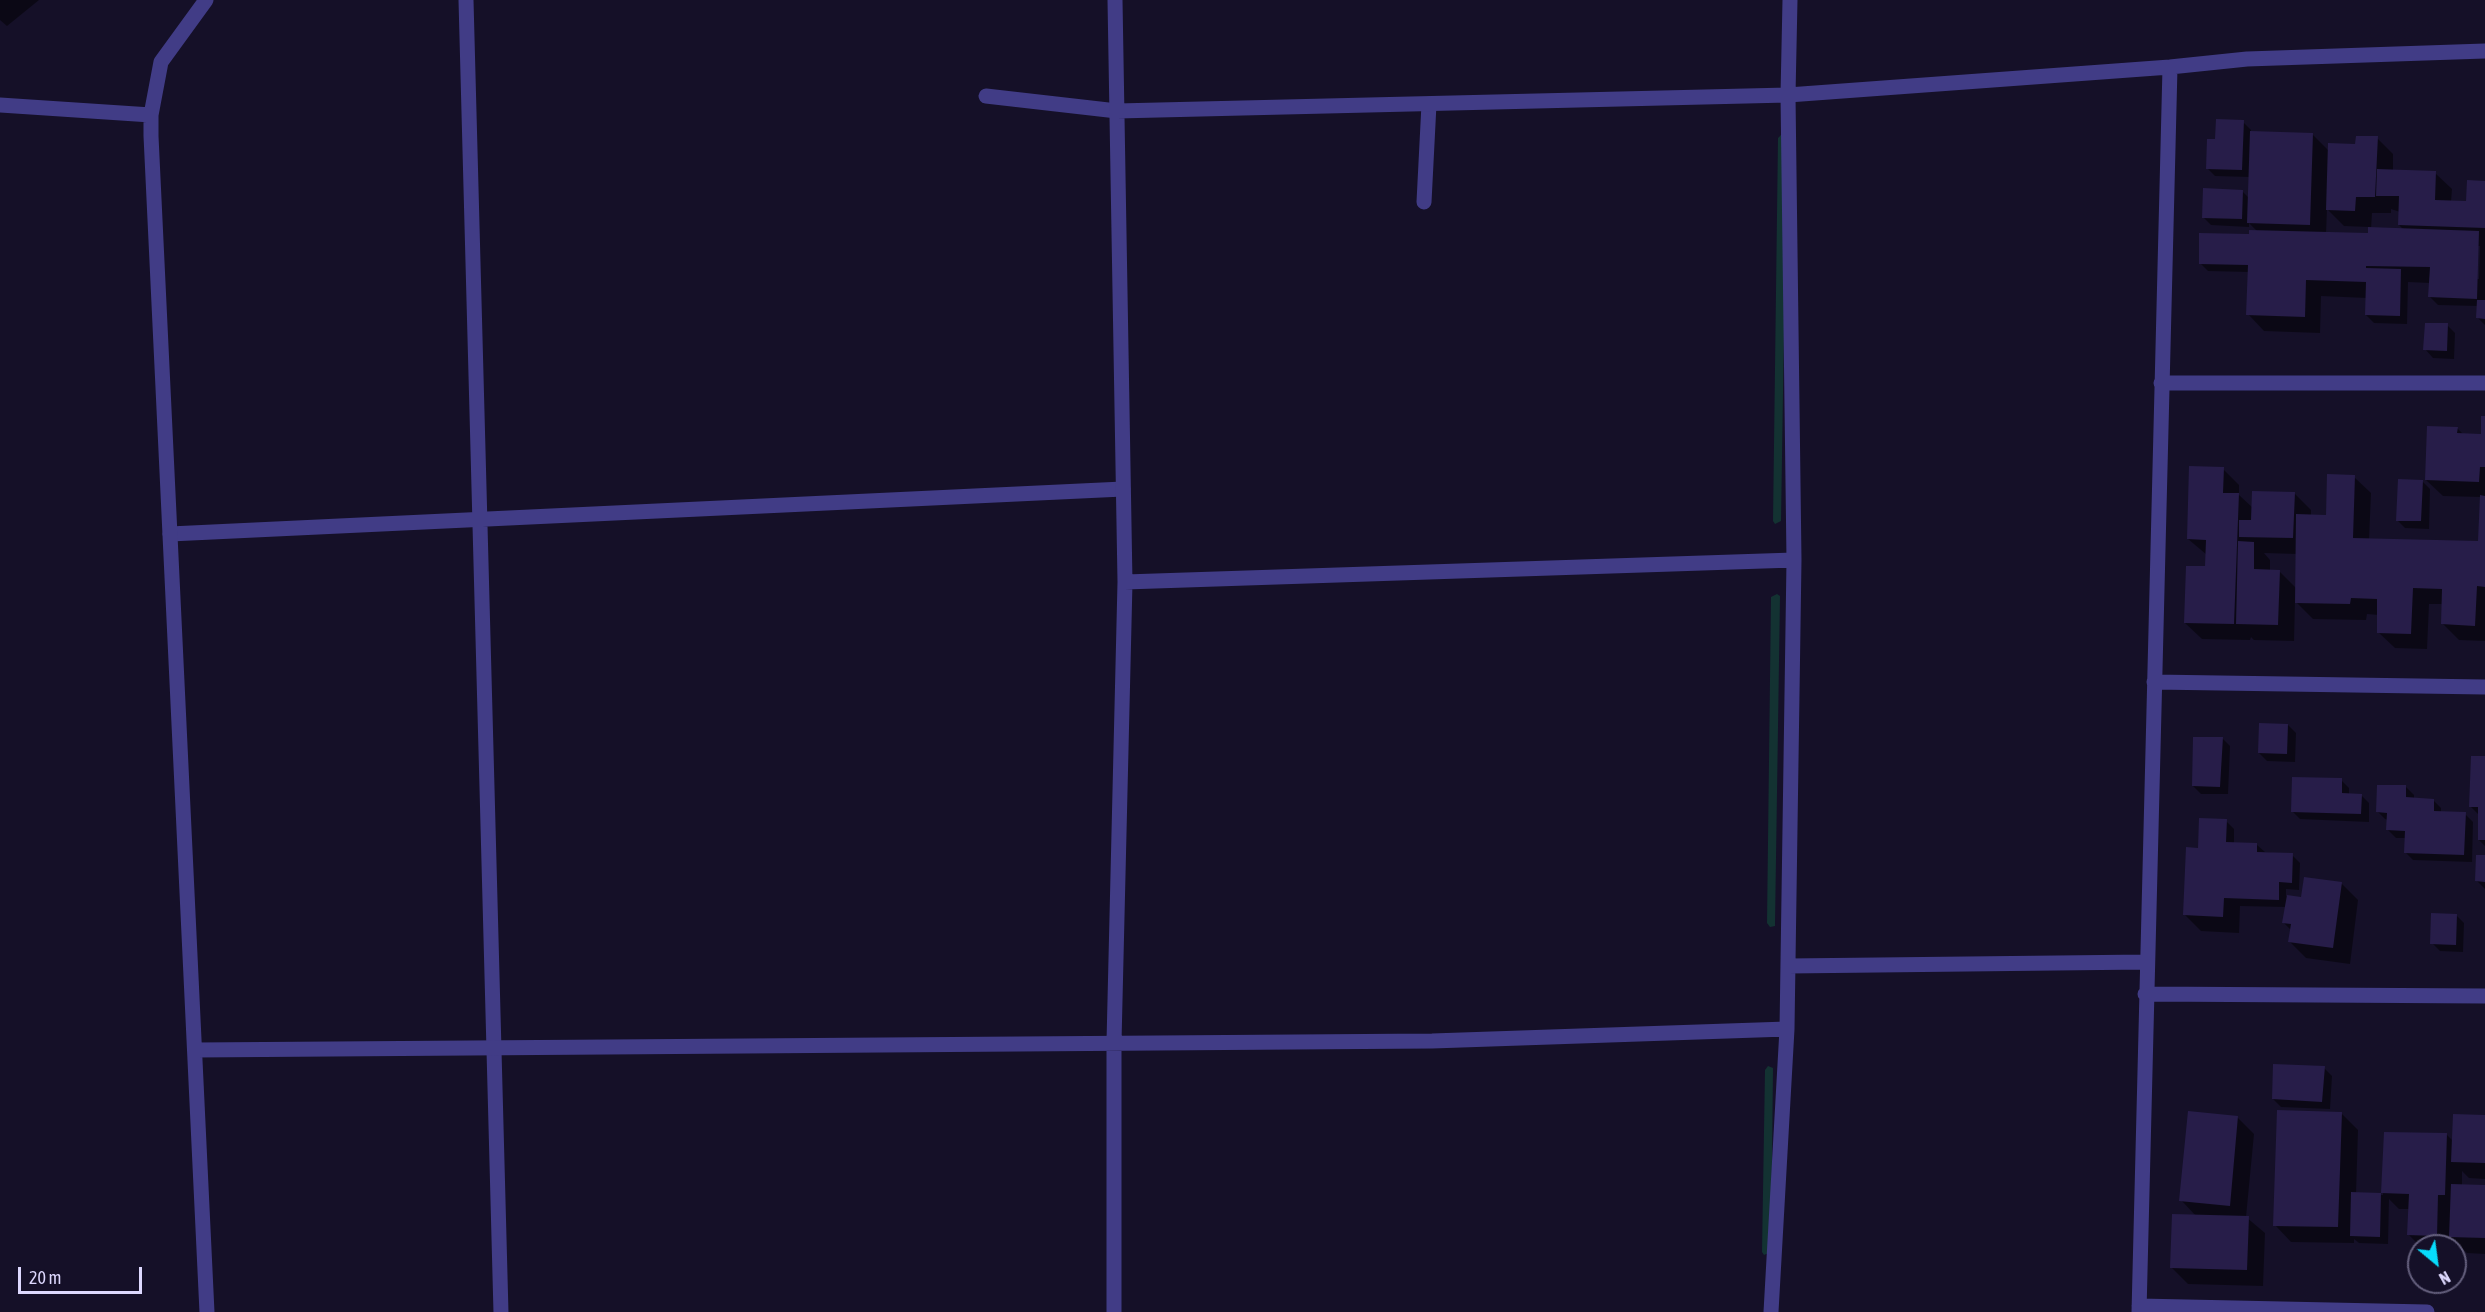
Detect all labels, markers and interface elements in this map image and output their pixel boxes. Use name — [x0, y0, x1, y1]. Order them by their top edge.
north arrow — [2407, 1234, 2467, 1294]
scale bar — [21, 1255, 146, 1293]
text: 20 m — [29, 1267, 61, 1288]
text: N — [2436, 1268, 2453, 1288]

